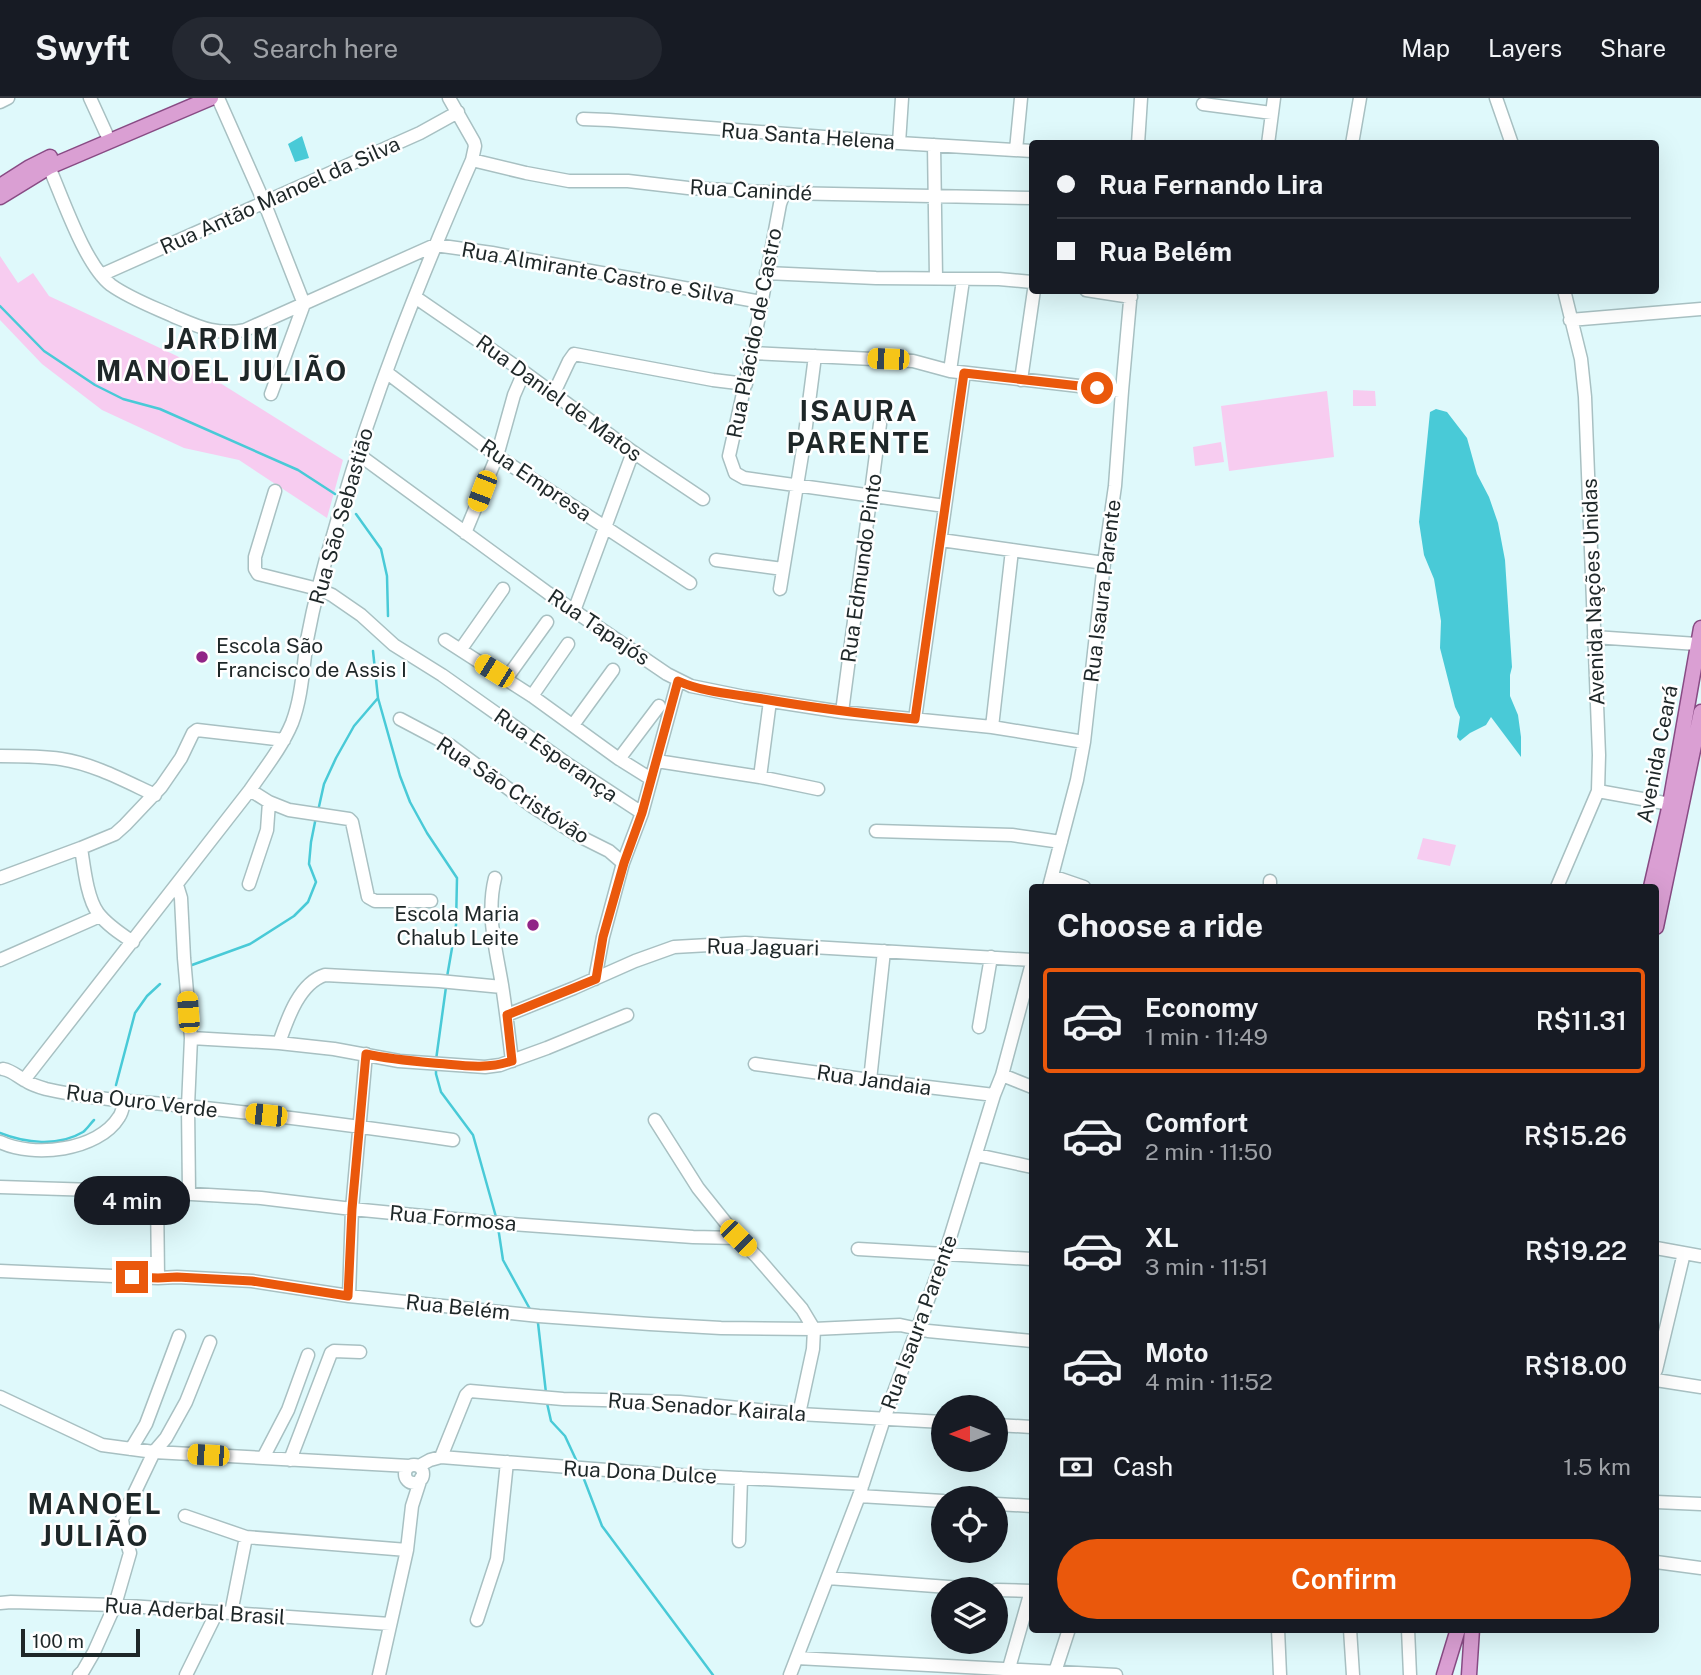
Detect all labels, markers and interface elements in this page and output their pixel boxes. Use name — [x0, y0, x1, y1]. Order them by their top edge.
search box — [172, 17, 662, 80]
text: Swyft — [35, 29, 130, 67]
icon: search — [196, 29, 234, 67]
text: Search here — [252, 33, 398, 64]
text: Map — [1401, 34, 1450, 62]
text: Layers — [1488, 34, 1562, 62]
text: Share — [1600, 34, 1666, 62]
street label: Rua Santa Helena — [720, 117, 896, 155]
street label: Rua Antão Manoel da Silva — [156, 131, 404, 259]
text: Rua Fernando Lira — [1099, 169, 1323, 200]
street label: Rua Canindé — [689, 174, 813, 206]
street label: Rua Plácido de Castro — [721, 226, 787, 440]
text: Rua Belém — [1099, 236, 1232, 267]
street label: Rua Almirante Castro e Silva — [460, 237, 736, 309]
district label: JARDIM MANOEL JULIÃO — [96, 322, 348, 387]
street label: Rua Daniel de Matos — [471, 329, 647, 467]
car — [867, 348, 910, 370]
route start — [1081, 372, 1113, 404]
district label: ISAURA PARENTE — [787, 394, 931, 459]
street label: Rua São Sebastião — [304, 425, 378, 607]
street label: Rua Empresa — [476, 434, 596, 526]
car — [465, 468, 500, 514]
street label: Rua Edmundo Pinto — [835, 472, 887, 664]
street label: Avenida Nações Unidas — [1577, 478, 1609, 706]
street label: Rua Isaura Parente — [1078, 498, 1126, 684]
street label: Rua Tapajós — [543, 584, 655, 670]
place label: Escola São Francisco de Assis I — [216, 633, 407, 682]
marker: Escola São Francisco de Assis I — [194, 649, 210, 665]
car — [471, 651, 518, 691]
street label: Avenida Ceará — [1631, 683, 1683, 825]
street label: Rua Esperança — [489, 703, 623, 807]
street label: Rua São Cristóvão — [432, 731, 594, 849]
place label: Escola Maria Chalub Leite — [394, 901, 519, 950]
text: Choose a ride — [1057, 907, 1263, 944]
marker: Escola Maria Chalub Leite — [525, 917, 541, 933]
street label: Rua Jaguari — [706, 934, 820, 960]
icon: car — [1061, 989, 1124, 1052]
car — [177, 990, 200, 1034]
text: Economy — [1145, 992, 1258, 1023]
text: R$11.31 — [1536, 1005, 1627, 1036]
text: 1 min · 11:49 — [1145, 1023, 1268, 1050]
street label: Rua Jandaia — [815, 1060, 933, 1100]
street label: Rua Ouro Verde — [65, 1079, 219, 1123]
car — [245, 1102, 288, 1128]
icon: car — [1061, 1104, 1124, 1167]
text: Comfort — [1145, 1107, 1248, 1138]
text: R$15.26 — [1524, 1120, 1627, 1151]
text: 2 min · 11:50 — [1145, 1138, 1272, 1165]
callout: 4 min — [74, 1176, 190, 1224]
text: 4 min — [102, 1187, 162, 1214]
street label: Rua Formosa — [388, 1200, 518, 1236]
car — [716, 1216, 761, 1260]
icon: car — [1061, 1219, 1124, 1282]
text: XL — [1145, 1222, 1179, 1253]
street label: Rua Isaura Parente — [876, 1231, 962, 1413]
text: R$19.22 — [1525, 1235, 1627, 1266]
text: 3 min · 11:51 — [1145, 1253, 1268, 1280]
route end — [116, 1261, 148, 1293]
street label: Rua Belém — [405, 1289, 511, 1325]
icon: car — [1061, 1334, 1124, 1397]
text: Moto — [1145, 1337, 1208, 1368]
text: R$18.00 — [1525, 1350, 1627, 1381]
text: 4 min · 11:52 — [1145, 1368, 1273, 1395]
street label: Rua Senador Kairala — [607, 1388, 807, 1426]
north arrow — [931, 1395, 1008, 1472]
map controls — [931, 1395, 1008, 1654]
car — [187, 1443, 230, 1467]
icon: cash — [1057, 1448, 1095, 1486]
text: Cash — [1113, 1451, 1173, 1482]
text: 1.5 km — [1563, 1453, 1631, 1480]
street label: Rua Dona Dulce — [562, 1455, 718, 1489]
button: locate — [931, 1486, 1008, 1563]
district label: MANOEL JULIÃO — [27, 1487, 163, 1552]
button: Confirm — [1057, 1539, 1631, 1619]
button: layers — [931, 1577, 1008, 1654]
street label: Rua Aderbal Brasil — [104, 1592, 286, 1630]
scale bar — [21, 1626, 140, 1658]
text: 100 m — [32, 1630, 84, 1652]

